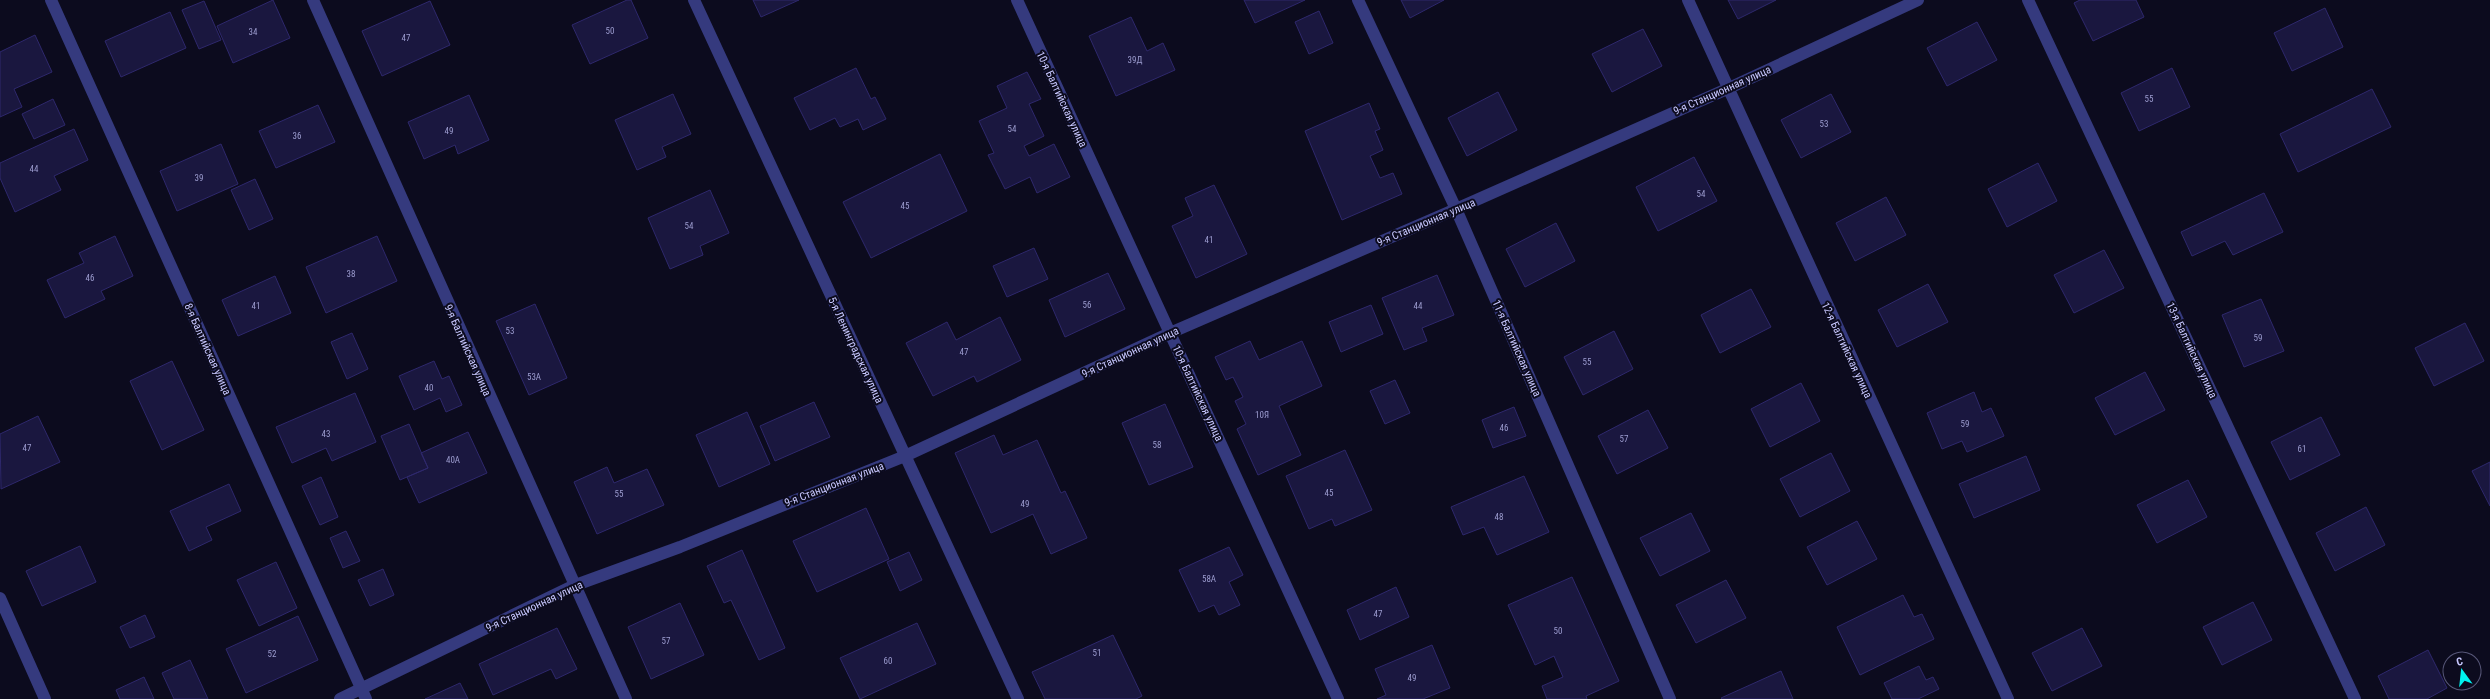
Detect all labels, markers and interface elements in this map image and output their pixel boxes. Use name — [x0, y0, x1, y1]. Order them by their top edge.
house number: 50 — [606, 26, 614, 36]
house number: 34 — [249, 27, 258, 37]
house number: 47 — [402, 33, 411, 43]
street label: 10-я Балтийская улица — [1034, 49, 1089, 149]
house number: 39Д — [1128, 55, 1142, 65]
street label: 9-я Станционная улица — [1671, 63, 1773, 118]
house number: 55 — [2145, 94, 2154, 104]
house number: 53 — [1820, 119, 1828, 129]
house number: 54 — [1008, 124, 1017, 134]
house number: 49 — [445, 126, 453, 136]
house number: 36 — [293, 131, 301, 141]
house number: 44 — [30, 164, 39, 174]
house number: 39 — [195, 173, 203, 183]
house number: 54 — [1697, 189, 1706, 199]
street label: 9-я Станционная улица — [1375, 196, 1477, 249]
house number: 45 — [901, 201, 910, 211]
house number: 54 — [685, 221, 694, 231]
house number: 41 — [1205, 235, 1213, 245]
house number: 38 — [347, 269, 355, 279]
house number: 46 — [86, 273, 94, 283]
street label: 5-я Ленинградская улица — [825, 295, 886, 405]
street label: 11-я Балтийская улица — [1489, 298, 1544, 398]
house number: 56 — [1083, 300, 1091, 310]
street label: 12-я Балтийская улица — [1819, 300, 1874, 400]
street label: 13-я Балтийская улица — [2164, 300, 2219, 400]
street label: 8-я Балтийская улица — [181, 301, 234, 397]
house number: 41 — [252, 301, 260, 311]
house number: 44 — [1414, 301, 1423, 311]
street label: 9-я Балтийская улица — [441, 302, 494, 398]
street label: 9-я Станционная улица — [1080, 324, 1181, 381]
house number: 53 — [506, 326, 514, 336]
house number: 59 — [2254, 333, 2262, 343]
street label: 10-я Балтийская улица — [1170, 343, 1225, 443]
house number: 47 — [960, 347, 969, 357]
house number: 55 — [1583, 357, 1592, 367]
house number: 53А — [527, 372, 541, 382]
house number: 40 — [425, 383, 433, 393]
house number: 10Я — [1255, 410, 1269, 420]
house number: 59 — [1961, 419, 1969, 429]
house number: 46 — [1500, 423, 1508, 433]
house number: 43 — [322, 429, 330, 439]
house number: 57 — [1620, 434, 1629, 444]
house number: 58 — [1153, 440, 1161, 450]
house number: 47 — [23, 443, 32, 453]
house number: 61 — [2298, 444, 2306, 454]
house number: 40А — [446, 455, 460, 465]
street label: 9-я Станционная улица — [783, 459, 886, 509]
house number: 45 — [1325, 488, 1334, 498]
house number: 55 — [615, 489, 624, 499]
house number: 49 — [1021, 499, 1029, 509]
house number: 48 — [1495, 512, 1503, 522]
house number: 58А — [1202, 574, 1216, 584]
street label: 9-я Станционная улица — [484, 578, 585, 635]
house number: 47 — [1374, 609, 1383, 619]
house number: 50 — [1554, 626, 1562, 636]
house number: 57 — [662, 636, 671, 646]
house number: 51 — [1093, 648, 1101, 658]
house number: 52 — [268, 649, 277, 659]
north arrow — [2442, 651, 2482, 691]
text: С — [2455, 655, 2464, 669]
house number: 60 — [884, 656, 892, 666]
house number: 49 — [1408, 673, 1416, 683]

